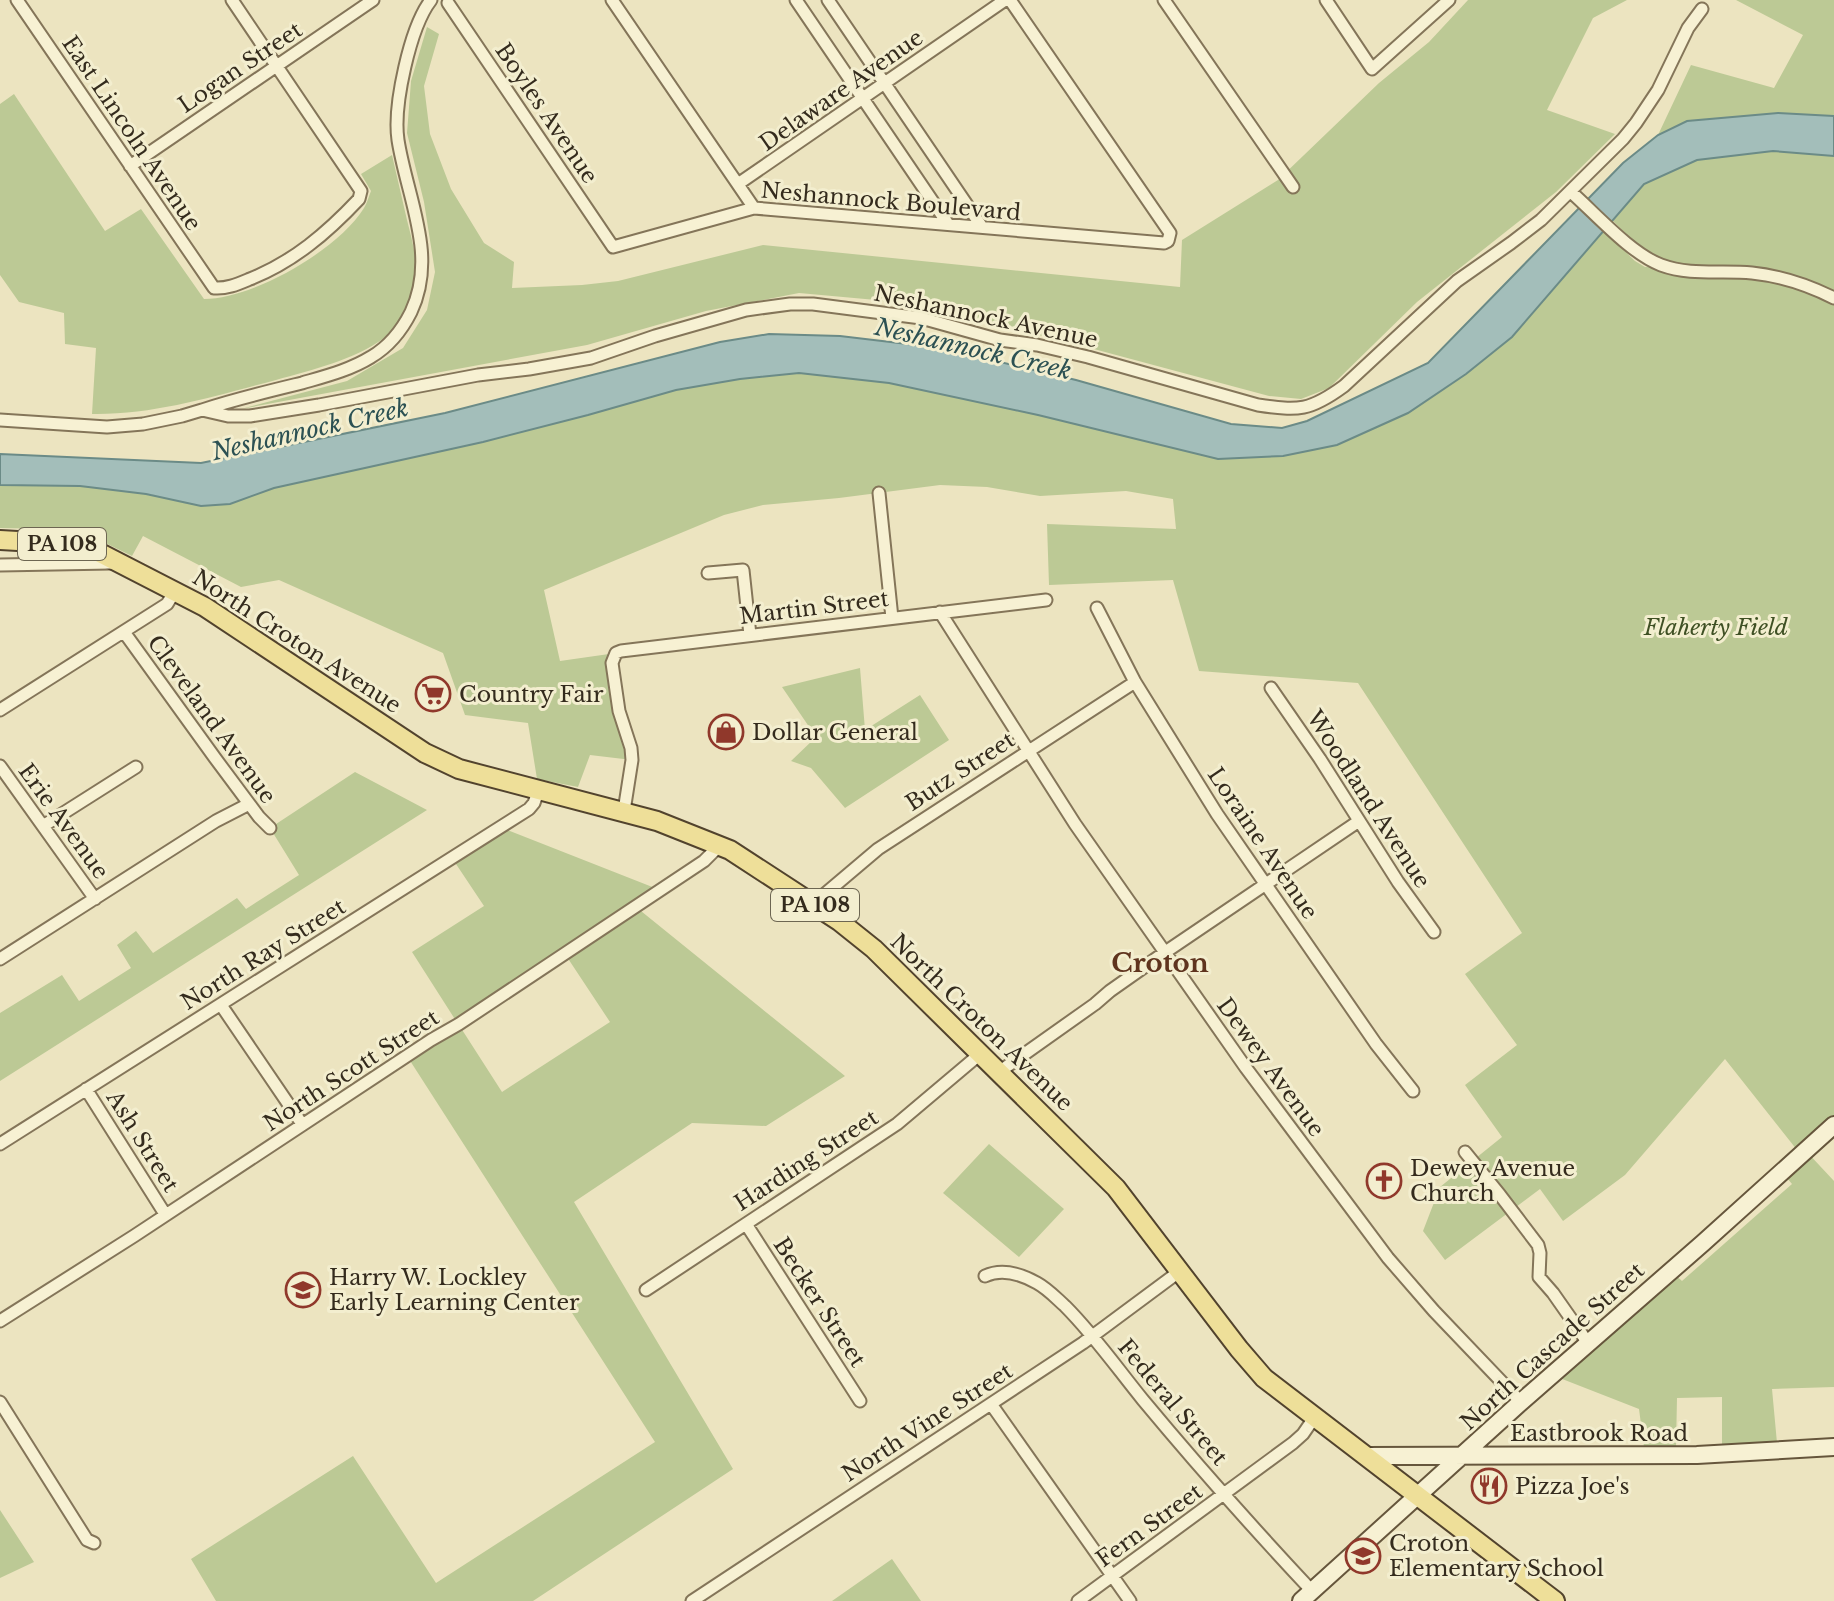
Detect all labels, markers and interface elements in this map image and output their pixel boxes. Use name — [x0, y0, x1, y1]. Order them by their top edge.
street label: Logan Street — [173, 16, 308, 119]
street label: Delaware Avenue — [754, 24, 928, 157]
street label: East Lincoln Avenue — [56, 31, 207, 236]
street label: Boyles Avenue — [490, 38, 604, 189]
street label: Neshannock Boulevard — [760, 177, 1022, 226]
street label: Neshannock Avenue — [872, 280, 1100, 353]
water label: Neshannock Creek — [871, 312, 1074, 385]
water label: Neshannock Creek — [208, 393, 411, 466]
road number: PA 108 — [18, 528, 106, 560]
street label: North Croton Avenue — [187, 564, 406, 719]
street label: Martin Street — [738, 585, 891, 630]
park label: Flaherty Field — [1643, 614, 1789, 641]
street label: Cleveland Avenue — [142, 630, 282, 809]
supermarket icon: Country Fair — [414, 675, 452, 713]
place label: Country Fair — [459, 681, 604, 708]
street label: Woodland Avenue — [1301, 705, 1436, 893]
shop icon: Dollar General — [707, 713, 745, 751]
place label: Dollar General — [752, 719, 918, 746]
street label: Butz Street — [901, 726, 1020, 817]
street label: Erie Avenue — [13, 758, 114, 884]
street label: Loraine Avenue — [1202, 762, 1323, 924]
road number: PA 108 — [771, 889, 859, 921]
street label: North Ray Street — [176, 893, 351, 1016]
street label: North Croton Avenue — [885, 928, 1078, 1117]
district label: Croton — [1111, 947, 1209, 979]
street label: Dewey Avenue — [1211, 993, 1330, 1142]
street label: North Scott Street — [259, 1003, 444, 1137]
street label: Ash Street — [100, 1085, 185, 1198]
street label: Harding Street — [729, 1104, 884, 1217]
place label: Dewey Avenue Church — [1410, 1155, 1575, 1207]
church icon: Dewey Avenue Church — [1365, 1162, 1403, 1200]
street label: Becker Street — [768, 1232, 872, 1373]
street label: North Cascade Street — [1455, 1256, 1650, 1436]
place label: Harry W. Lockley Early Learning Center — [329, 1264, 580, 1316]
school or university icon: Harry W. Lockley Early Learning Center — [284, 1271, 322, 1309]
street label: Federal Street — [1112, 1334, 1234, 1471]
street label: North Vine Street — [837, 1357, 1018, 1488]
street label: Eastbrook Road — [1510, 1420, 1688, 1447]
restaurant icon: Pizza Joe's — [1470, 1467, 1508, 1505]
place label: Pizza Joe's — [1515, 1473, 1630, 1500]
street label: Fern Street — [1091, 1477, 1208, 1573]
place label: Croton Elementary School — [1389, 1530, 1604, 1582]
school or university icon: Croton Elementary School — [1344, 1537, 1382, 1575]

